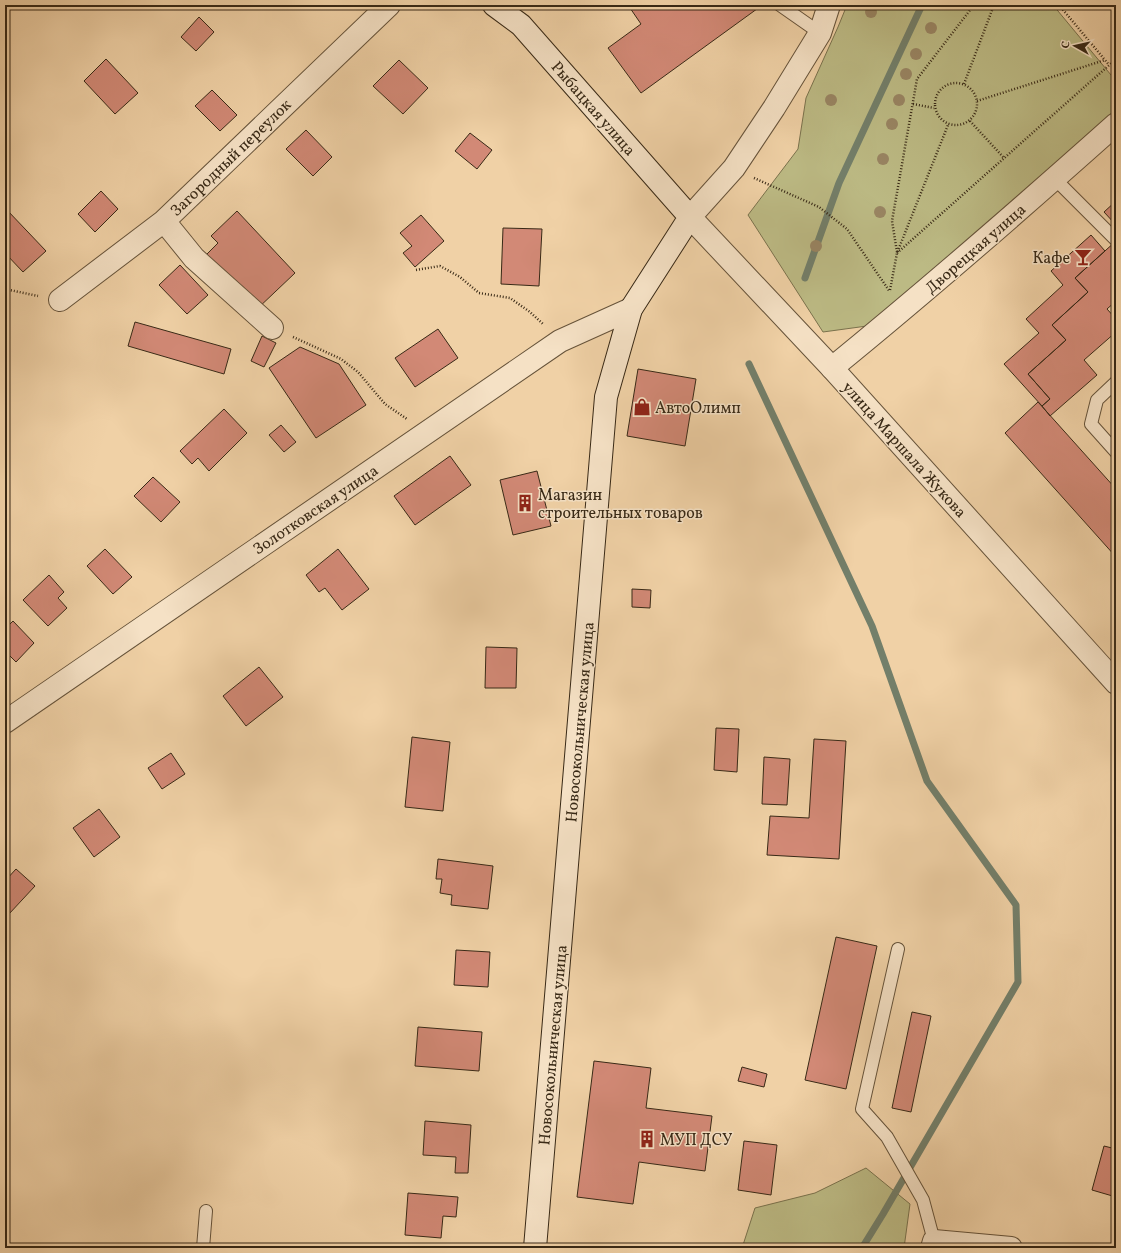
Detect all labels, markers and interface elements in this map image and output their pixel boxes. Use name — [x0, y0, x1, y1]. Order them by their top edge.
north arrow — [1055, 26, 1095, 66]
text: С — [1059, 40, 1075, 49]
street label: Рыбацкая улица — [545, 57, 640, 161]
street label: Загородный переулок — [166, 94, 297, 222]
street label: Дворецкая улица — [921, 200, 1031, 299]
bar icon: Кафе — [1073, 247, 1093, 267]
place label: Кафе — [1032, 248, 1070, 270]
street label: улица Маршала Жукова — [836, 377, 971, 523]
shop icon: АвтоОлимп — [632, 397, 652, 417]
place label: АвтоОлимп — [655, 398, 741, 420]
street label: Золотковская улица — [249, 460, 383, 561]
place label: Магазин строительных товаров — [538, 485, 703, 525]
building icon: Магазин строительных товаров — [515, 493, 535, 513]
street label: Новосокольническая улица — [561, 621, 601, 823]
street label: Новосокольническая улица — [534, 944, 574, 1146]
building icon: МУП ДСУ — [637, 1129, 657, 1149]
place label: МУП ДСУ — [660, 1130, 733, 1152]

